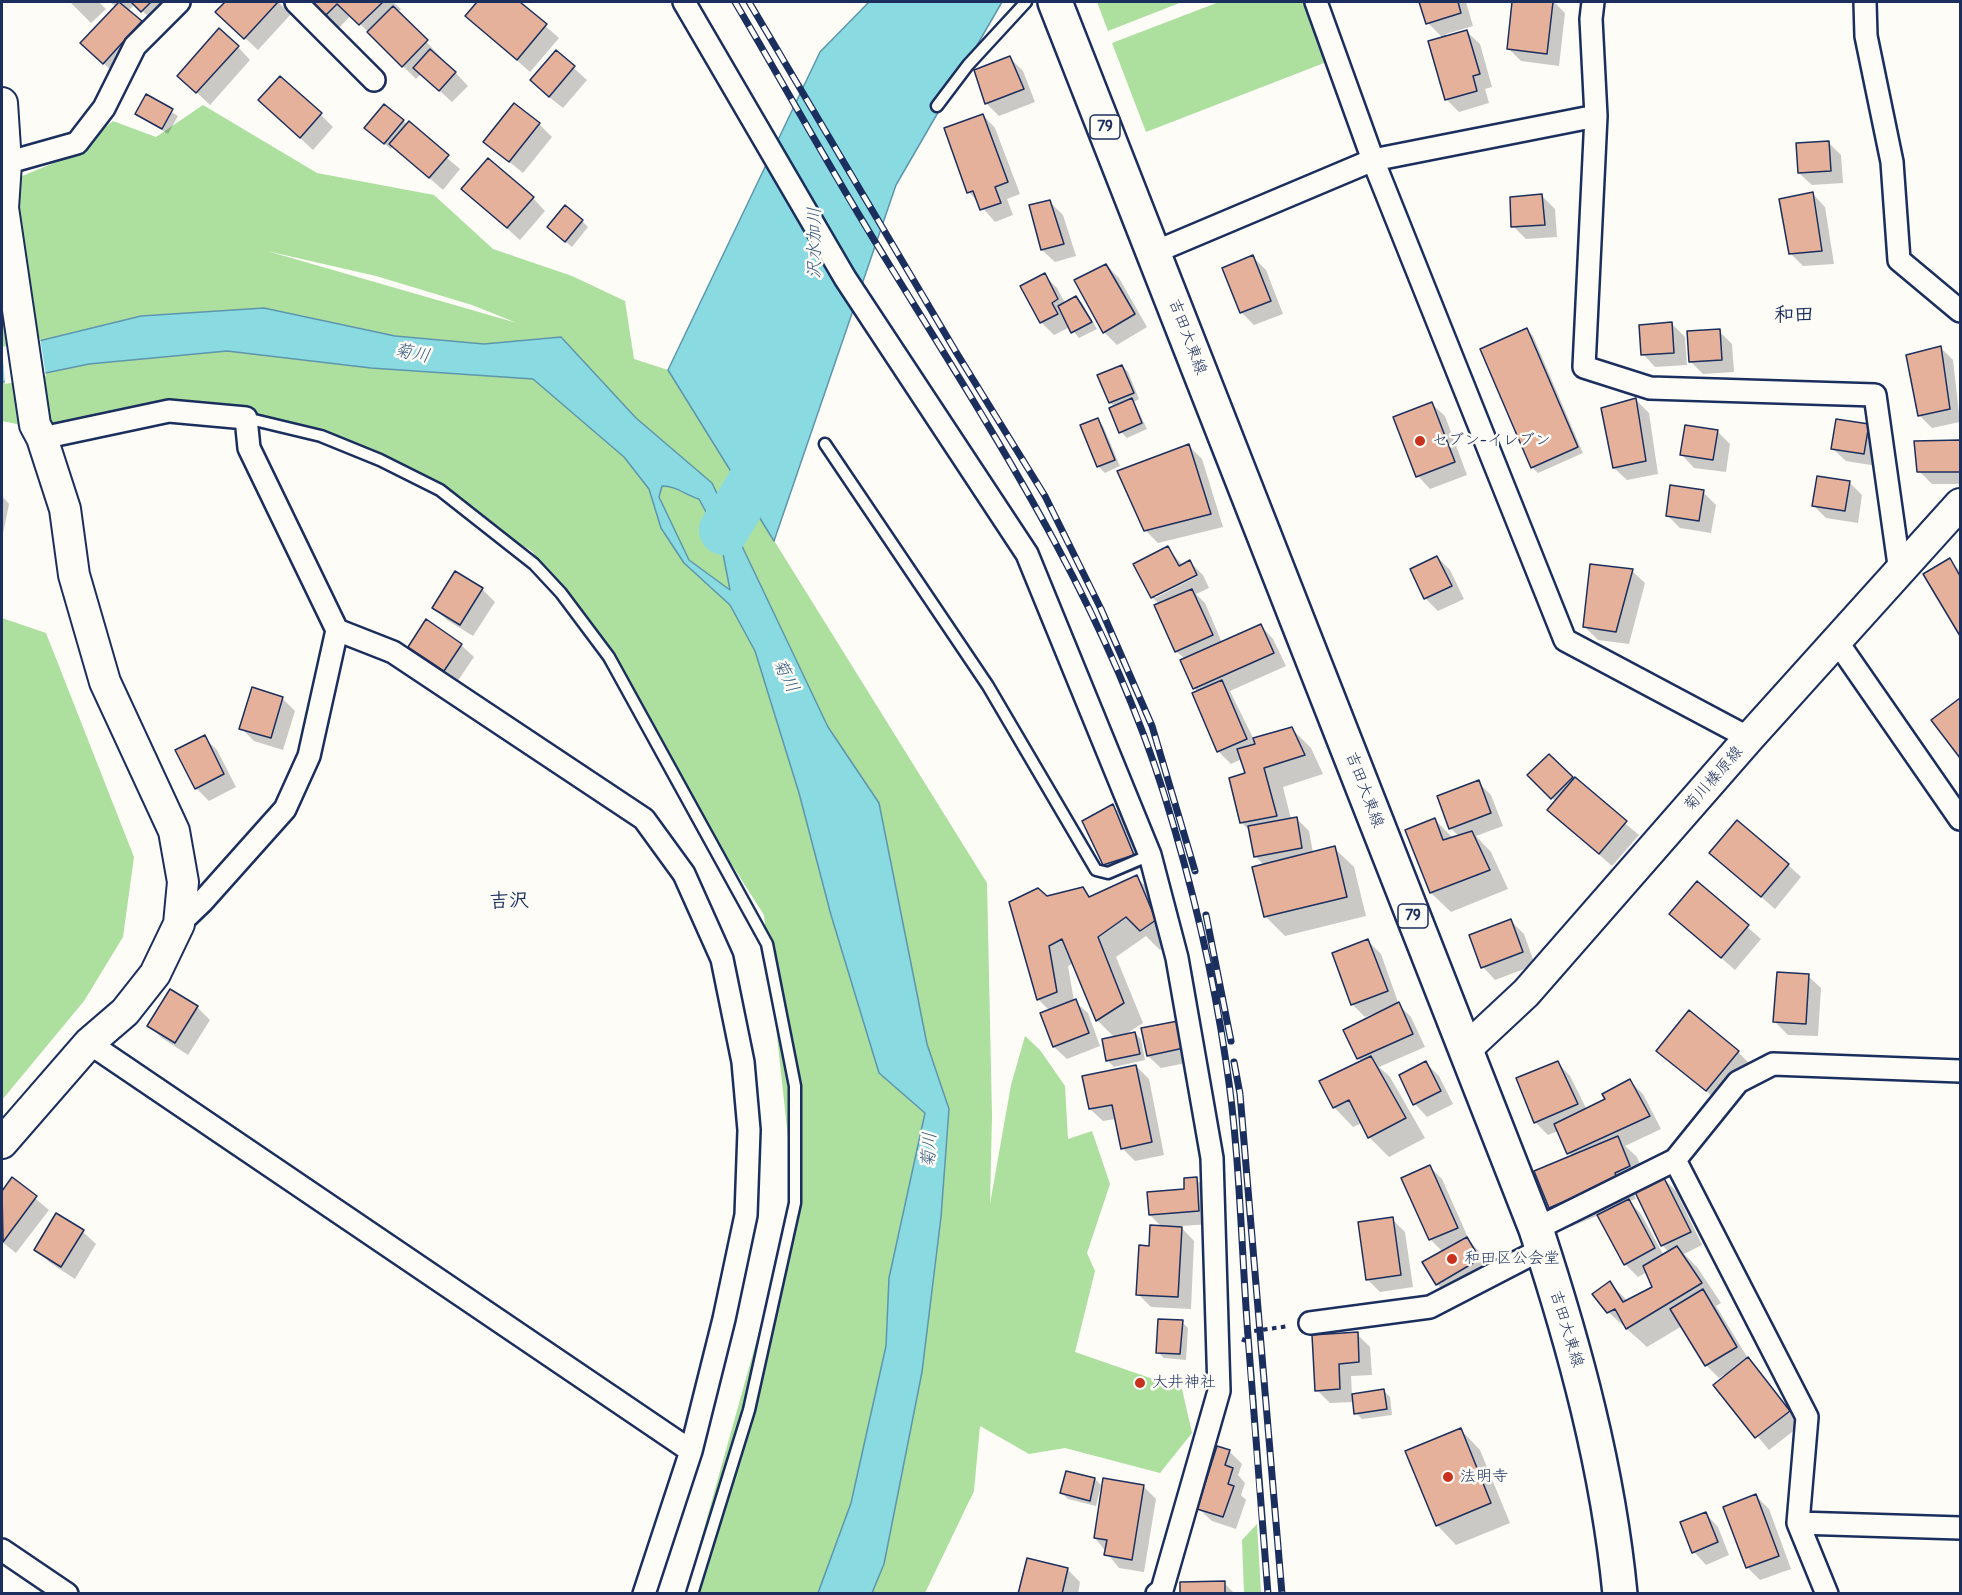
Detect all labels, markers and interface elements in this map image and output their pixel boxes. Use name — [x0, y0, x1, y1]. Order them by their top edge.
road number: 79 — [1090, 115, 1120, 139]
water label: 沢水加川 — [804, 207, 826, 279]
street label: 吉田大東線 — [1164, 296, 1210, 378]
district label: 和田 — [1774, 304, 1814, 328]
water label: 菊川 — [392, 340, 432, 368]
place label: セブン-イレブン — [1432, 431, 1551, 451]
marker: セブン-イレブン — [1413, 434, 1427, 448]
water label: 菊川 — [767, 655, 803, 697]
street label: 菊川榛原線 — [1681, 743, 1747, 815]
street label: 吉田大東線 — [1341, 749, 1387, 831]
district label: 吉沢 — [489, 890, 529, 914]
road number: 79 — [1398, 904, 1428, 928]
water label: 菊川 — [918, 1131, 942, 1169]
place label: 和田区公会堂 — [1464, 1249, 1560, 1269]
marker: 和田区公会堂 — [1445, 1252, 1459, 1266]
street label: 吉田大東線 — [1545, 1288, 1587, 1370]
place label: 大井神社 — [1152, 1373, 1216, 1393]
marker: 大井神社 — [1133, 1376, 1147, 1390]
place label: 法明寺 — [1460, 1467, 1508, 1487]
marker: 法明寺 — [1441, 1470, 1455, 1484]

